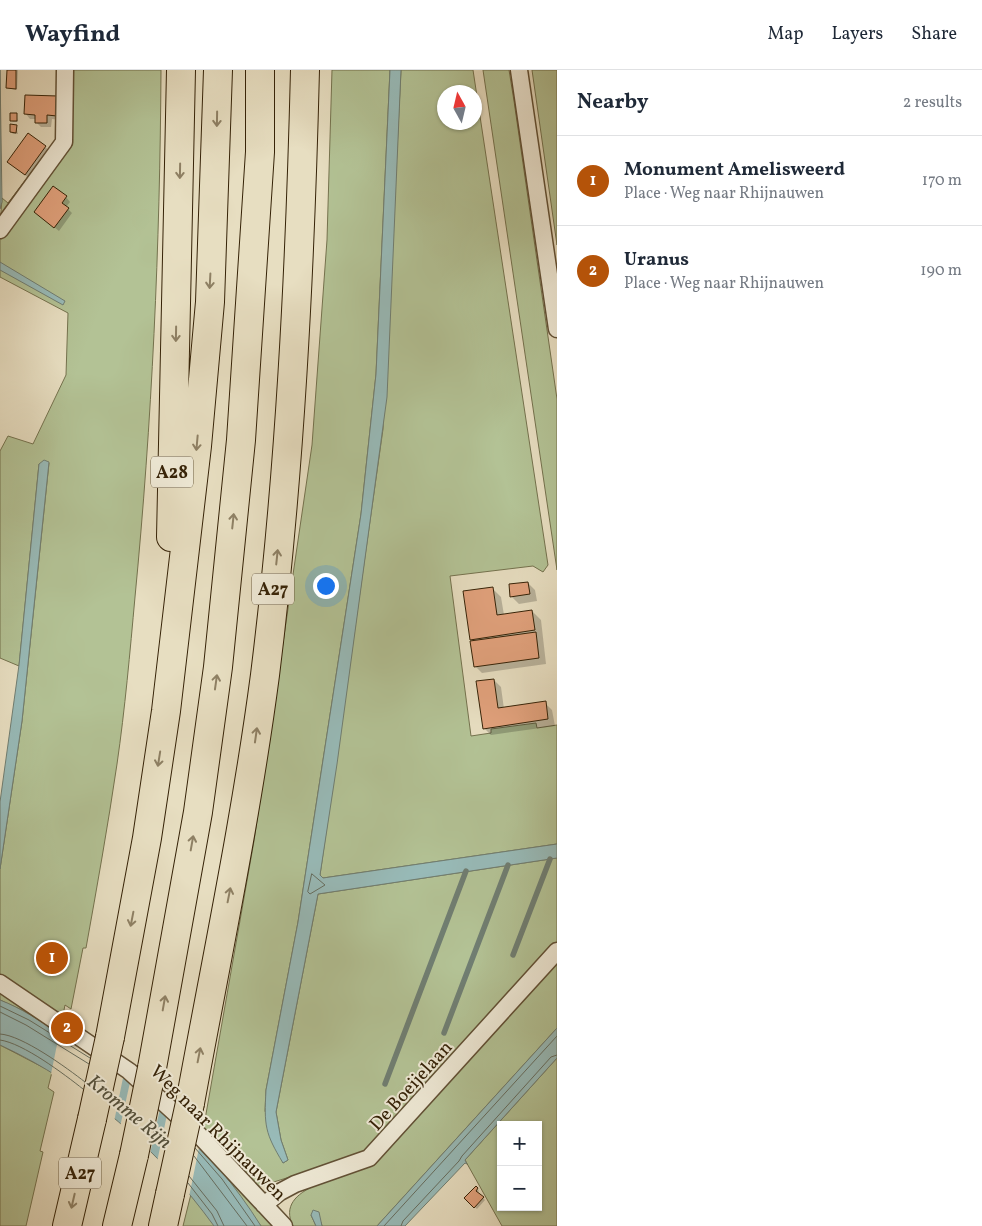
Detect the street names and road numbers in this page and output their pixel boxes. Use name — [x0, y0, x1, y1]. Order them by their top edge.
road number: A28 — [151, 457, 193, 488]
road number: A27 — [252, 574, 294, 604]
street label: De Boeijelaan — [364, 1035, 459, 1137]
street label: Weg naar Rhijnauwen — [144, 1059, 292, 1207]
road number: A27 — [59, 1158, 101, 1188]

